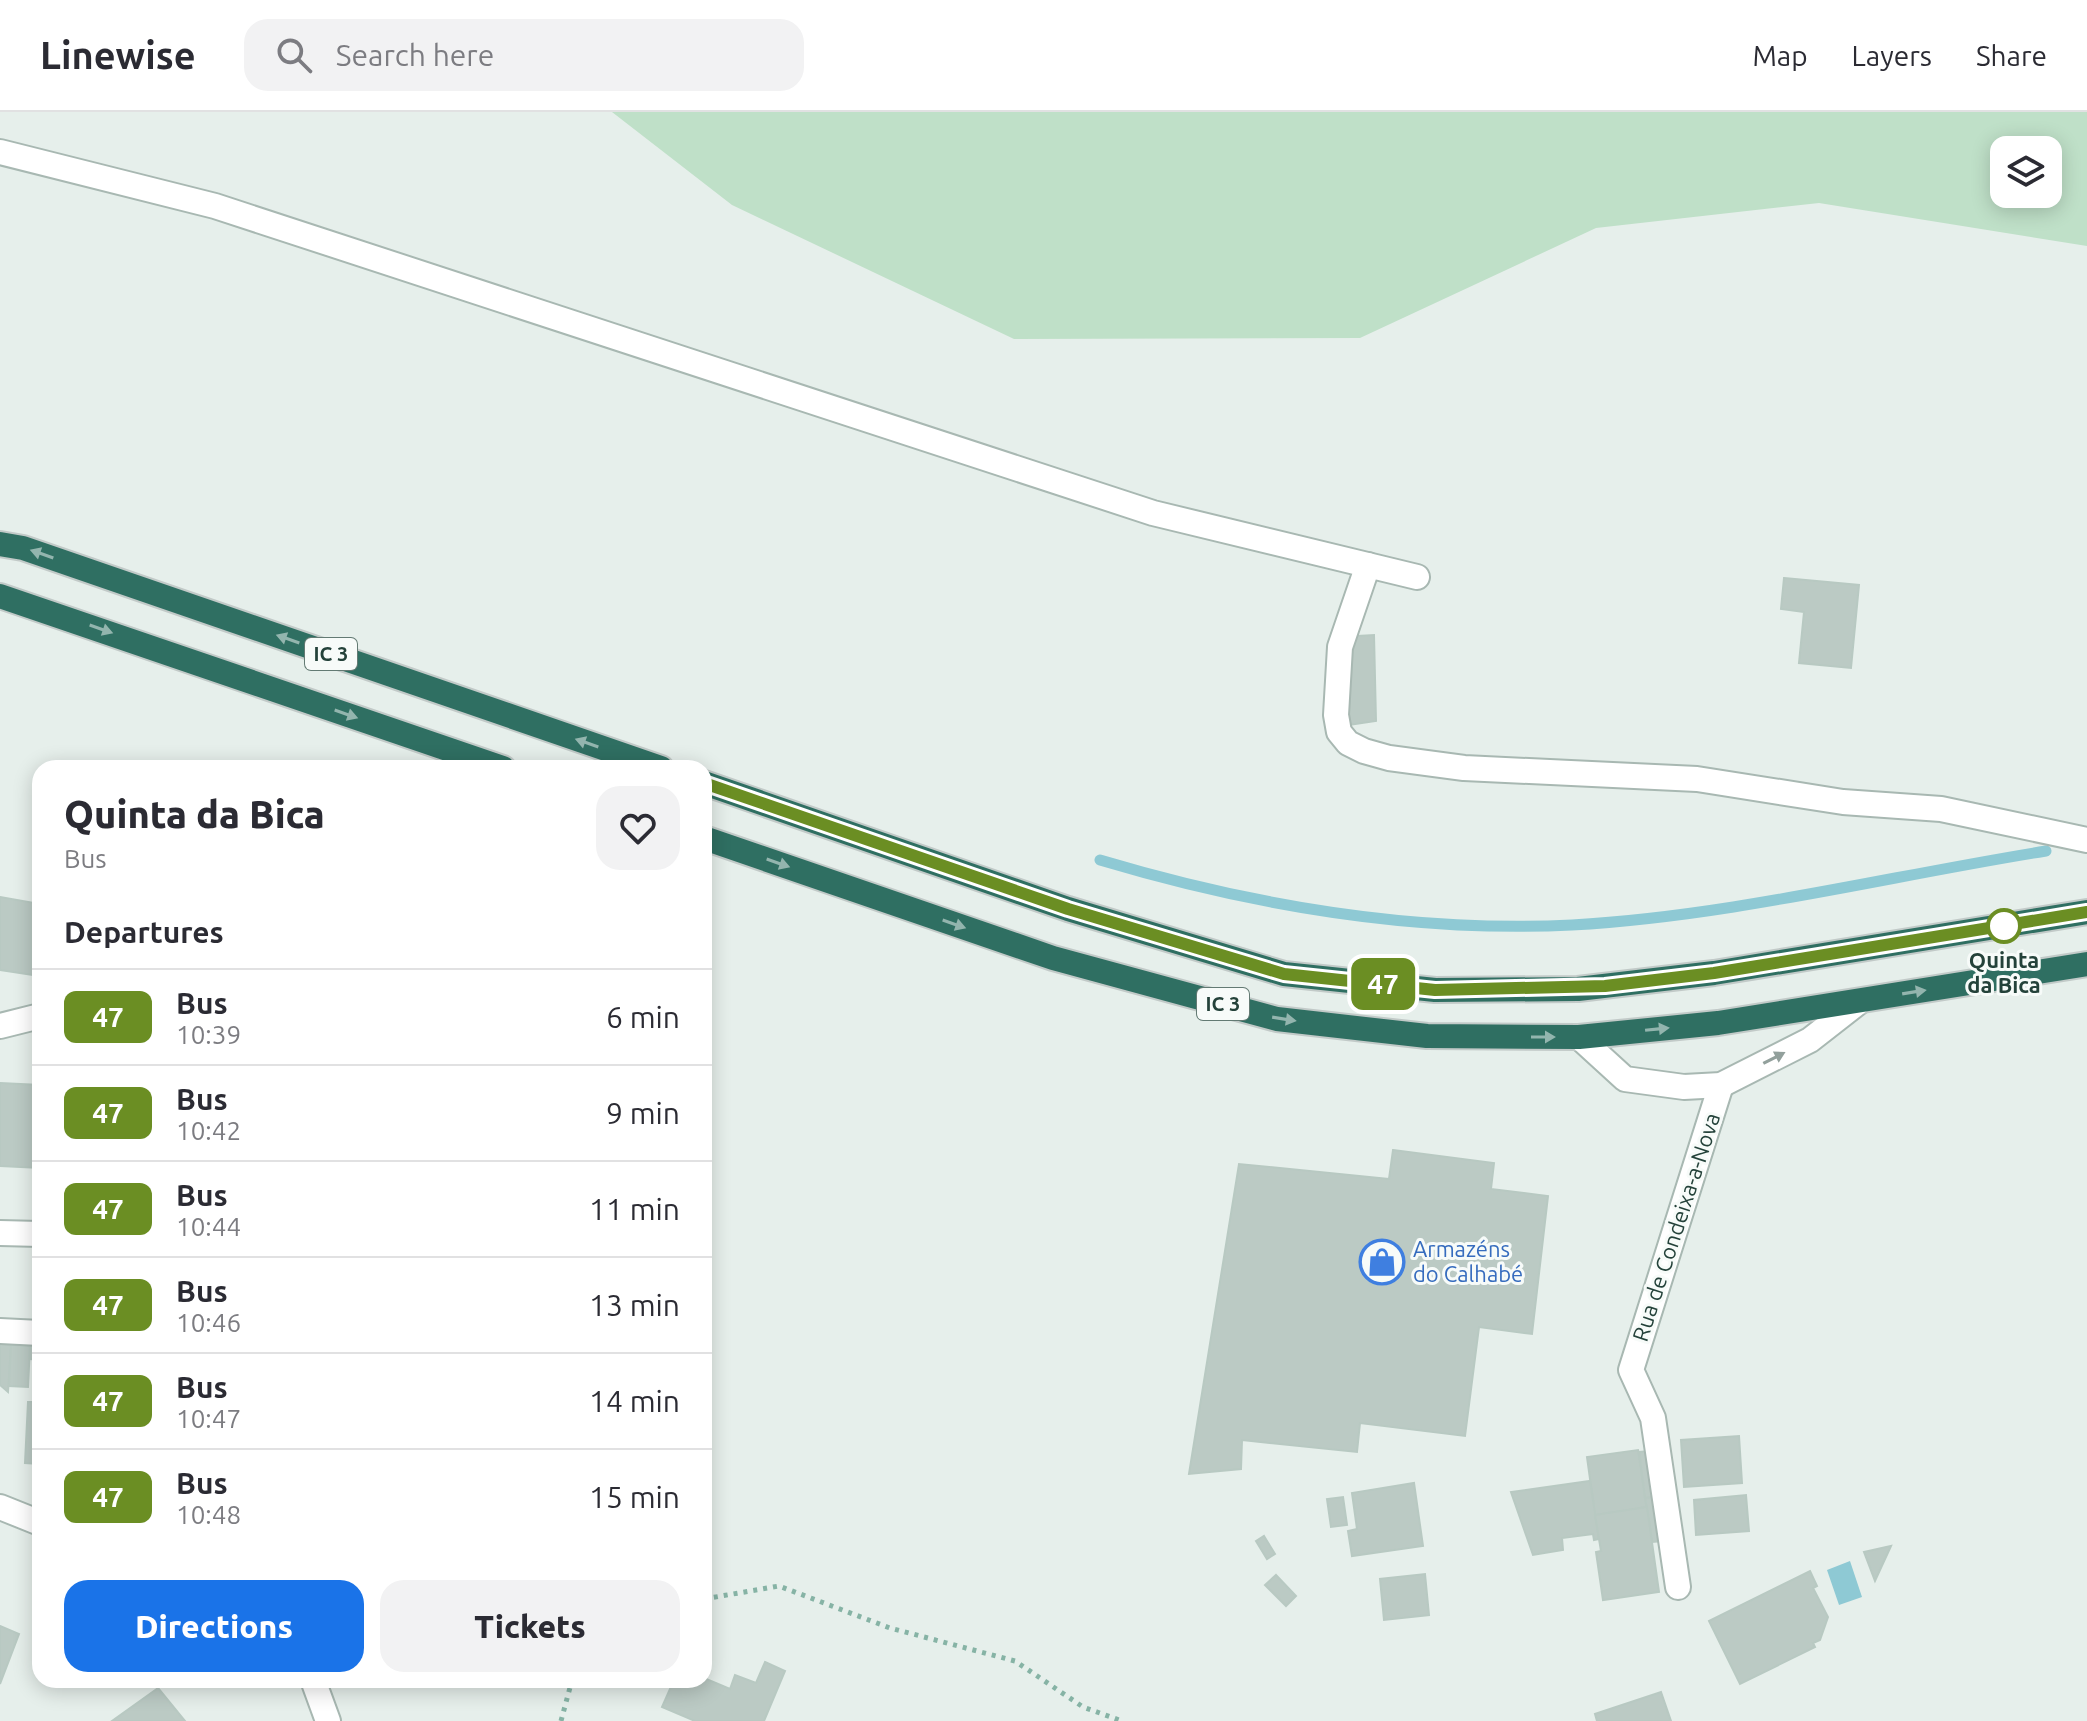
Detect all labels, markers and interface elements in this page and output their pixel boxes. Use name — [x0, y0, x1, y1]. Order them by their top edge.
search box — [244, 19, 804, 91]
icon: search — [272, 33, 316, 77]
text: Linewise — [40, 34, 196, 76]
text: Search here — [336, 38, 494, 72]
text: Map — [1752, 40, 1808, 71]
text: Layers — [1852, 40, 1932, 71]
text: Share — [1976, 40, 2047, 71]
map controls — [1990, 136, 2062, 208]
button: layers — [1990, 136, 2062, 208]
one-way arrow — [30, 548, 54, 560]
one-way arrow — [89, 623, 113, 635]
one-way arrow — [276, 633, 300, 645]
road number: IC 3 — [305, 638, 357, 670]
one-way arrow — [335, 708, 359, 720]
one-way arrow — [575, 736, 599, 748]
button: heart — [596, 786, 680, 870]
text: Quinta da Bica — [64, 793, 325, 835]
text: Bus — [64, 844, 107, 873]
one-way arrow — [766, 858, 790, 870]
marker: Quinta da Bica — [1987, 909, 2021, 943]
text: Departures — [64, 915, 224, 949]
one-way arrow — [942, 918, 966, 930]
place label: Quinta da Bica — [1967, 947, 2041, 997]
line badge: 47 — [1347, 958, 1419, 1010]
text: 47 — [1367, 968, 1399, 999]
one-way arrow — [1902, 985, 1927, 998]
text: Bus — [176, 986, 228, 1020]
road number: IC 3 — [1197, 988, 1249, 1020]
text: 6 min — [606, 1000, 680, 1034]
text: 47 — [92, 1001, 124, 1032]
one-way arrow — [1272, 1013, 1297, 1026]
text: 10:39 — [176, 1020, 241, 1049]
one-way arrow — [1645, 1023, 1670, 1036]
one-way arrow — [1531, 1031, 1556, 1043]
one-way arrow — [1762, 1052, 1785, 1065]
text: Bus — [176, 1082, 228, 1116]
text: 9 min — [606, 1096, 680, 1130]
text: 47 — [92, 1097, 124, 1128]
street label: Rua de Condeixa-a-Nova — [1627, 1109, 1724, 1344]
text: 10:42 — [176, 1116, 241, 1145]
text: Bus — [176, 1178, 228, 1212]
text: 11 min — [589, 1192, 680, 1226]
text: 47 — [92, 1193, 124, 1224]
text: 10:44 — [176, 1212, 241, 1241]
place label: Armazéns do Calhabé — [1413, 1236, 1523, 1286]
shop icon: Armazéns do Calhabé — [1358, 1238, 1406, 1286]
text: Bus — [176, 1274, 228, 1308]
text: 13 min — [589, 1288, 680, 1322]
text: 47 — [92, 1289, 124, 1320]
text: 10:46 — [176, 1308, 241, 1337]
text: Bus — [176, 1370, 228, 1404]
text: 14 min — [589, 1384, 680, 1418]
text: 47 — [92, 1385, 124, 1416]
text: 10:47 — [176, 1404, 241, 1433]
text: Bus — [176, 1466, 228, 1500]
text: 15 min — [589, 1480, 680, 1514]
text: 47 — [92, 1481, 124, 1512]
text: 10:48 — [176, 1500, 241, 1529]
button: Directions — [64, 1580, 364, 1672]
button: Tickets — [380, 1580, 680, 1672]

